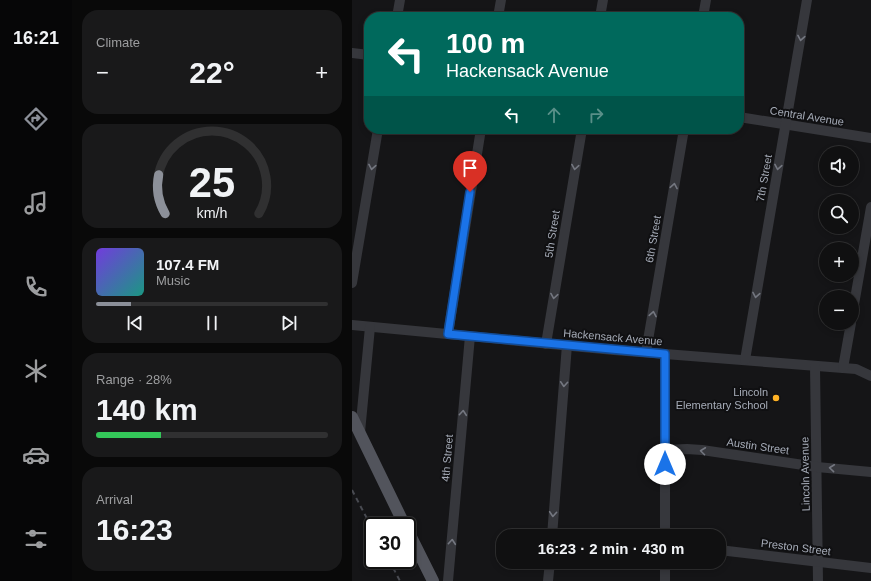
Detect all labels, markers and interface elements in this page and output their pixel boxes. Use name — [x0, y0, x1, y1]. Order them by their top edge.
text: 16:21 — [13, 28, 59, 48]
icon: left — [380, 28, 432, 80]
text: 100 m — [446, 28, 525, 59]
text: Climate — [96, 35, 140, 50]
one-way arrow — [797, 35, 805, 42]
text: 22° — [189, 56, 235, 89]
text: − — [96, 60, 109, 85]
text: + — [315, 60, 328, 85]
text: Hackensack Avenue — [446, 61, 609, 81]
icon: left — [501, 104, 523, 126]
icon: ahead — [543, 104, 565, 126]
icon: right — [585, 104, 607, 126]
street label: Central Avenue — [769, 104, 845, 128]
icon: directions — [22, 105, 50, 133]
map controls — [819, 146, 859, 330]
button: sound — [819, 146, 859, 186]
pin — [453, 151, 487, 192]
street label: 7th Street — [754, 153, 774, 203]
icon: arrive — [459, 157, 481, 179]
text: 25 — [189, 159, 235, 206]
one-way arrow — [775, 163, 783, 170]
one-way arrow — [368, 164, 376, 171]
one-way arrow — [571, 164, 580, 171]
one-way arrow — [669, 183, 678, 189]
icon: music — [22, 189, 50, 217]
button: search — [819, 194, 859, 234]
text: km/h — [197, 205, 228, 221]
street label: 5th Street — [542, 210, 562, 258]
street label: 6th Street — [643, 214, 663, 264]
button: + — [819, 242, 859, 282]
text: 107.4 FM — [156, 256, 219, 273]
icon: phone — [22, 273, 50, 301]
text: Music — [156, 273, 190, 288]
button: − — [819, 290, 859, 330]
one-way arrow — [752, 292, 761, 298]
one-way arrow — [550, 293, 559, 299]
one-way arrow — [648, 311, 656, 317]
icon: previous — [124, 312, 146, 334]
icon: pause — [201, 312, 223, 334]
icon: next — [278, 312, 300, 334]
street label: Hackensack Avenue — [563, 327, 663, 347]
icon: climate — [22, 357, 50, 385]
text: Range · 28% — [96, 372, 172, 387]
one-way arrow — [559, 381, 568, 387]
place label: Lincoln Elementary School — [676, 386, 768, 411]
text: 140 km — [96, 393, 198, 426]
marker: Lincoln Elementary School — [771, 393, 781, 403]
one-way arrow — [459, 410, 468, 416]
street label: 4th Street — [439, 434, 455, 482]
street label: Austin Street — [726, 436, 790, 456]
street label: Lincoln Avenue — [798, 437, 812, 511]
icon: car — [22, 441, 50, 469]
position arrow — [644, 443, 686, 485]
one-way arrow — [700, 446, 707, 455]
one-way arrow — [829, 464, 835, 473]
text: Arrival — [96, 492, 133, 507]
one-way arrow — [549, 511, 558, 517]
text: 16:23 — [96, 513, 173, 546]
speed limit sign: 30 — [364, 517, 416, 569]
icon: filters — [22, 525, 50, 553]
street label: Preston Street — [760, 537, 832, 557]
one-way arrow — [447, 539, 456, 545]
text: 16:23 · 2 min · 430 m — [538, 540, 684, 557]

